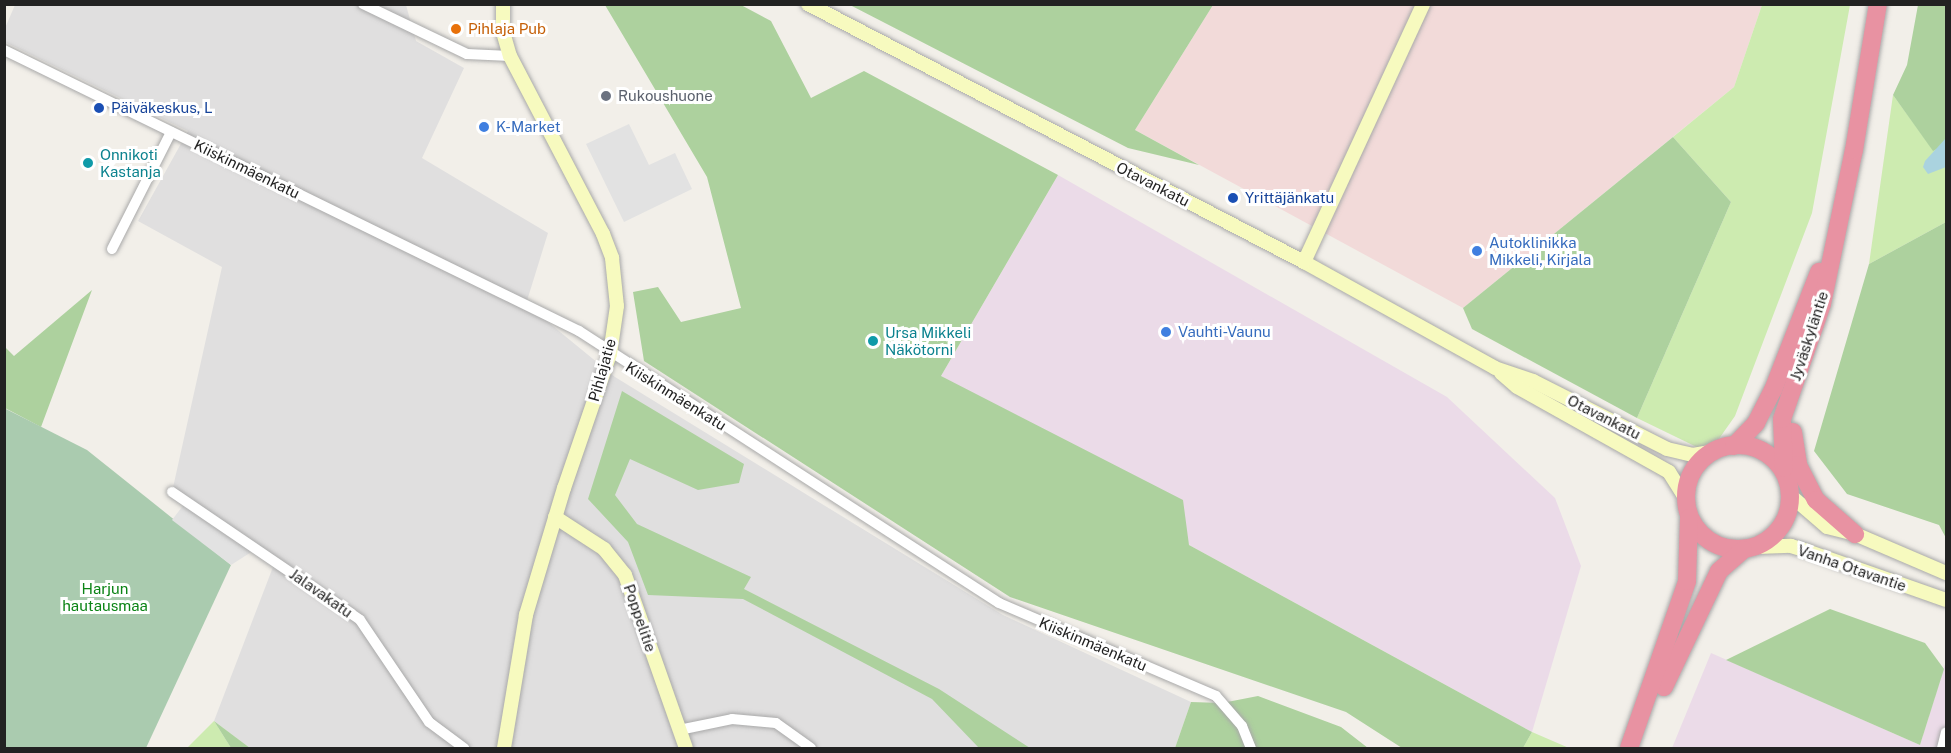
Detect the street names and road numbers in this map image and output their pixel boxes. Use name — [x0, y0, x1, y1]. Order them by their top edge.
street label: Kiiskinmäenkatu — [191, 136, 303, 202]
street label: Otavankatu — [1113, 158, 1193, 210]
street label: Jyväskyläntie — [1786, 289, 1832, 383]
street label: Pihlajatie — [584, 336, 620, 404]
street label: Kiiskinmäenkatu — [622, 358, 730, 434]
street label: Otavankatu — [1564, 391, 1644, 443]
street label: Vanha Otavantie — [1795, 541, 1909, 595]
street label: Jalavakatu — [286, 565, 356, 621]
street label: Poppelitie — [620, 582, 660, 654]
street label: Kiiskinmäenkatu — [1036, 613, 1150, 675]

